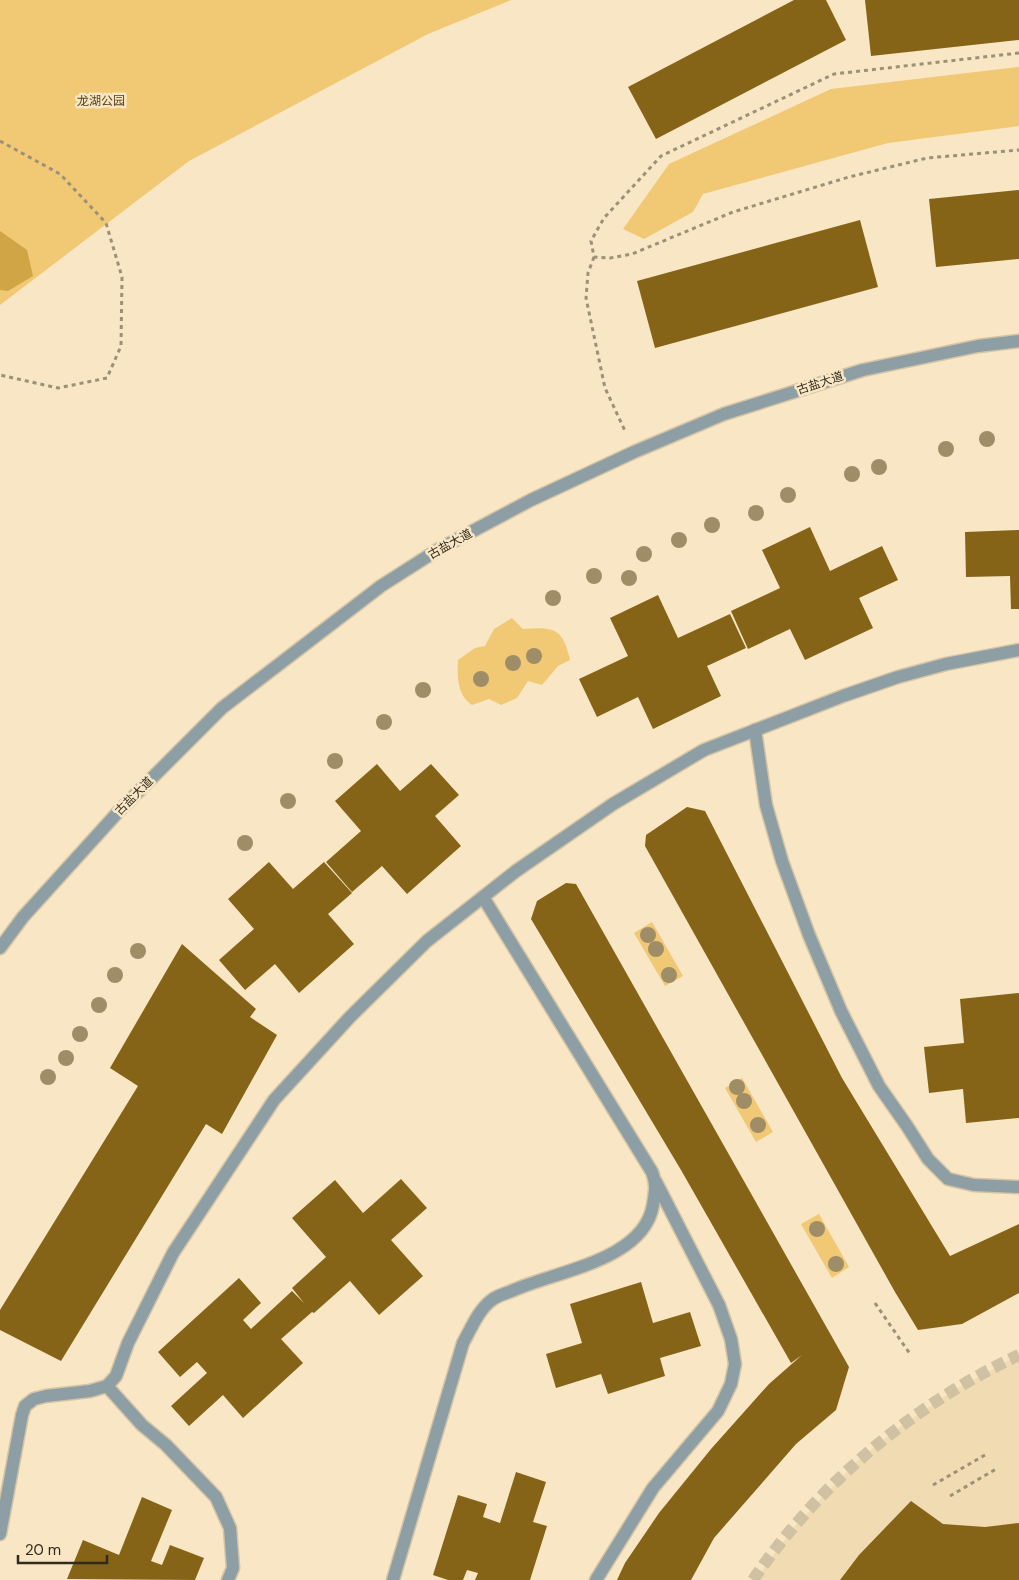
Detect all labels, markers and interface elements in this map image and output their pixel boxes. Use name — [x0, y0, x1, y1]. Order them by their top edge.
park label: 龙湖公园 — [77, 93, 125, 109]
street label: 古盐大道 — [795, 368, 845, 398]
street label: 古盐大道 — [425, 525, 475, 563]
street label: 古盐大道 — [111, 773, 157, 819]
scale bar — [18, 1532, 106, 1564]
text: 20 m — [25, 1540, 61, 1560]

